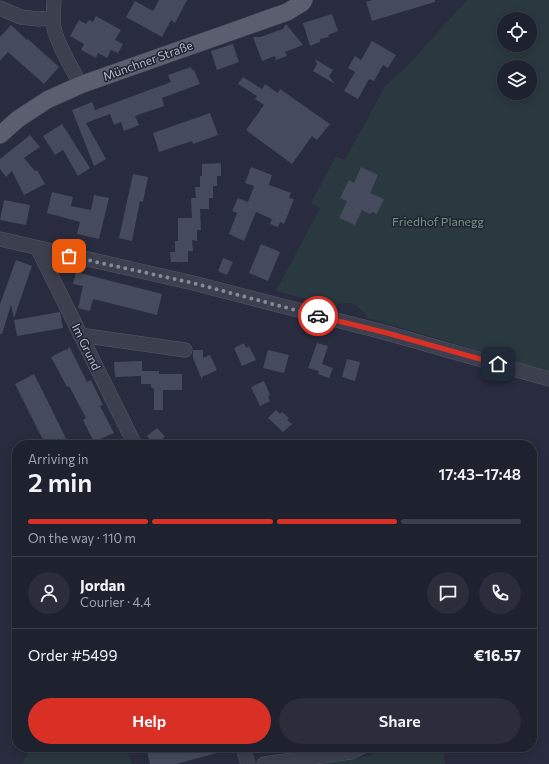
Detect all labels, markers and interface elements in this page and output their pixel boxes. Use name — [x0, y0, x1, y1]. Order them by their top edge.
map controls — [497, 12, 537, 100]
button: locate — [497, 12, 537, 52]
street label: Münchner Straße — [101, 37, 194, 83]
button: layers — [497, 60, 537, 100]
park label: Friedhof Planegg — [392, 214, 484, 228]
pin — [52, 239, 86, 273]
icon: bag — [58, 245, 80, 267]
courier — [298, 296, 338, 336]
icon: car — [307, 305, 329, 327]
street label: Im Grund — [70, 321, 104, 372]
pin — [481, 347, 515, 381]
icon: home — [487, 353, 509, 375]
text: Arriving in — [28, 451, 88, 467]
text: 17:43–17:48 — [438, 465, 521, 483]
text: 2 min — [28, 466, 92, 497]
text: On the way · 110 m — [28, 530, 136, 546]
button: person — [28, 572, 70, 614]
button: chat — [427, 572, 469, 614]
button: phone — [479, 572, 521, 614]
text: Jordan — [80, 576, 125, 594]
text: Courier · 4.4 — [80, 594, 151, 610]
text: Order #5499 — [28, 646, 118, 664]
text: €16.57 — [474, 646, 521, 664]
button: Help — [28, 698, 271, 744]
button: Share — [279, 698, 521, 744]

